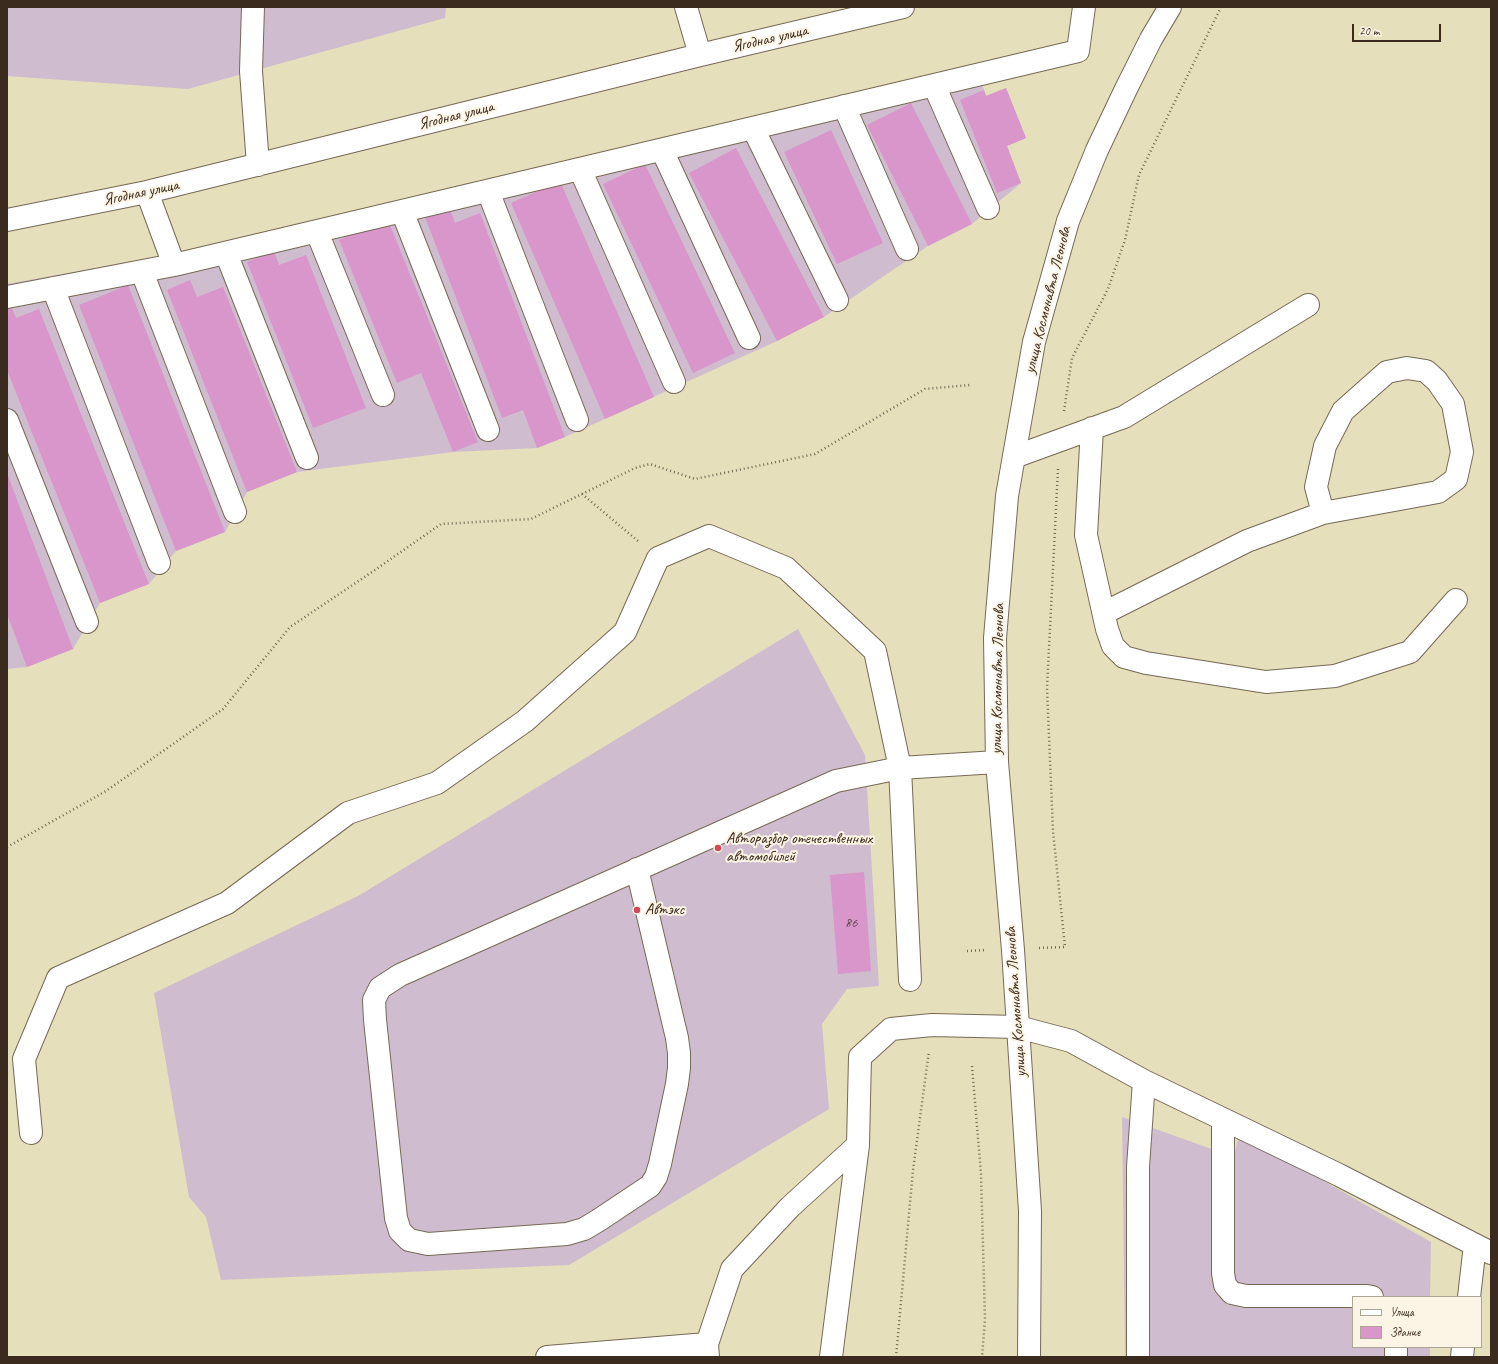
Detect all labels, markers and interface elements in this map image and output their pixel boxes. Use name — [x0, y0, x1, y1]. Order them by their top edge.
scale bar — [1354, 16, 1443, 42]
street label: Ягодная улица — [730, 21, 810, 57]
text: 20 m — [1359, 23, 1379, 39]
street label: Ягодная улица — [416, 97, 496, 135]
street label: Ягодная улица — [101, 176, 181, 210]
street label: улица Космонавта Леонова — [1020, 225, 1076, 375]
street label: улица Космонавта Леонова — [987, 603, 1009, 755]
place label: Авторазбор отечественных автомобилей — [726, 829, 872, 867]
marker: Авторазбор отечественных автомобилей — [713, 843, 723, 853]
place label: Автэкс — [645, 900, 684, 920]
marker: Автэкс — [632, 905, 642, 915]
house number: 86 — [845, 915, 857, 931]
street label: улица Космонавта Леонова — [1001, 926, 1031, 1078]
legend — [1352, 1296, 1482, 1348]
text: Улица — [1390, 1304, 1414, 1320]
text: Здание — [1390, 1324, 1420, 1340]

